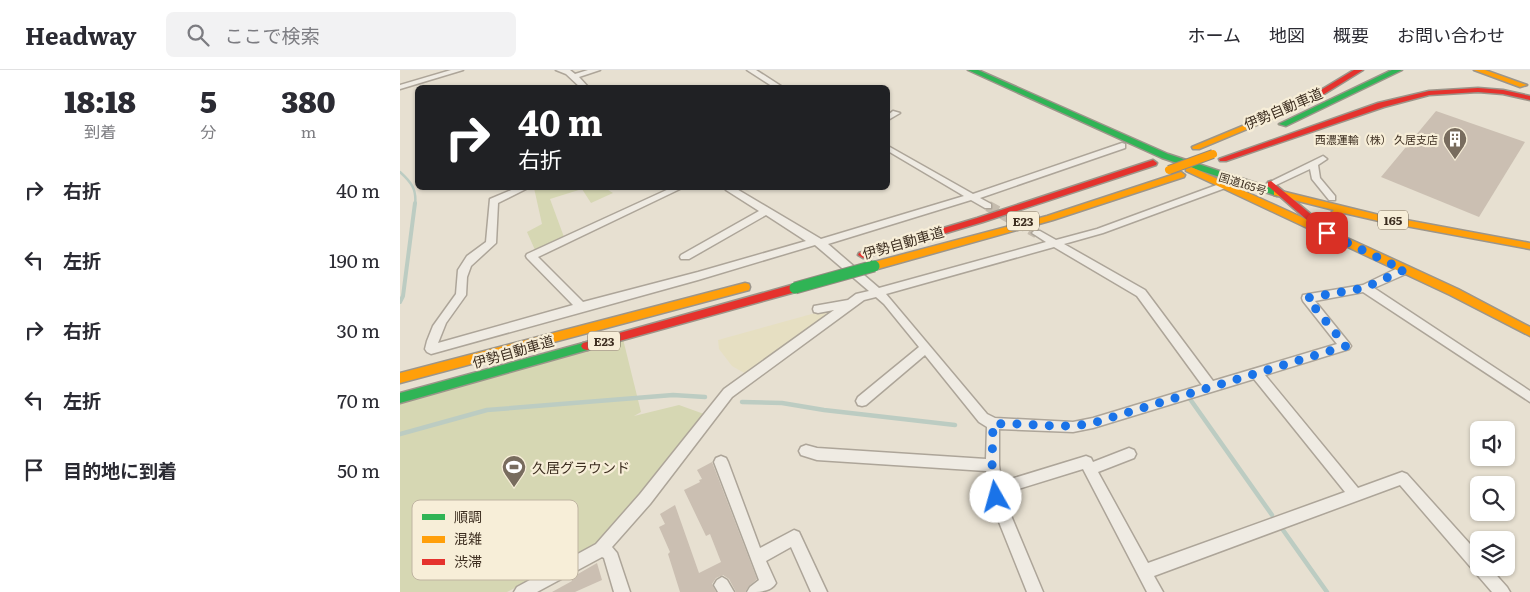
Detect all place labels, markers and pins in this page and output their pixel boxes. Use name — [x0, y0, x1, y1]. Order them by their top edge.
building icon: 西濃運輸（株） 久居支店 — [1442, 126, 1468, 160]
place label: 西濃運輸（株） 久居支店 — [1315, 131, 1438, 147]
pin — [1306, 212, 1348, 254]
sports icon: 久居グラウンド — [501, 454, 527, 488]
place label: 久居グラウンド — [532, 457, 630, 477]

